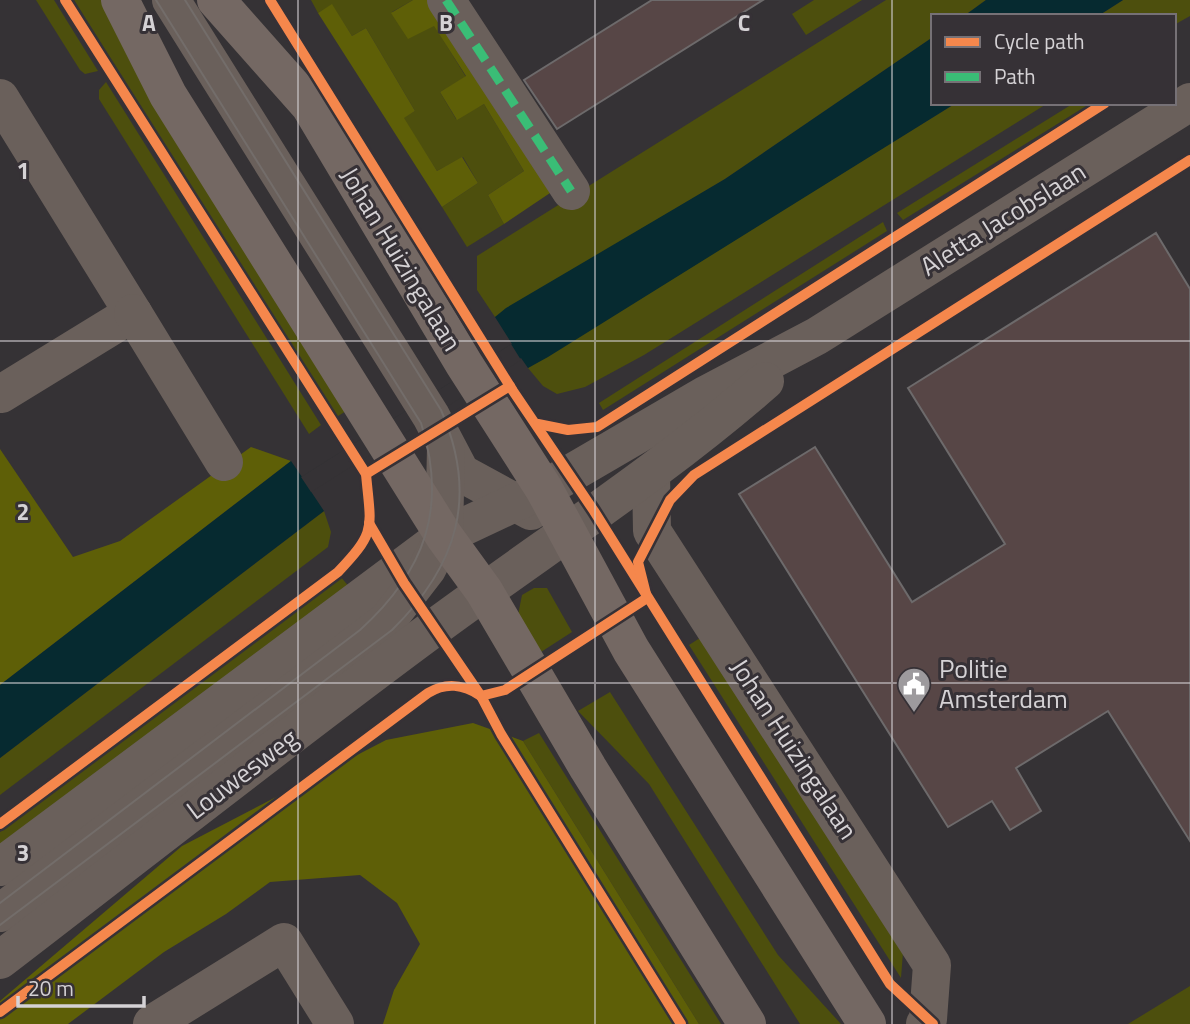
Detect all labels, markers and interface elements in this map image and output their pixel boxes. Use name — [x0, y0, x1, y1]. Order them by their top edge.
text: A — [142, 5, 156, 40]
text: B — [439, 5, 453, 40]
text: C — [738, 5, 750, 40]
legend — [931, 14, 1176, 105]
text: Cycle path — [994, 25, 1085, 57]
text: Path — [994, 60, 1036, 92]
street label: Aletta Jacobslaan — [912, 152, 1093, 285]
text: 1 — [17, 153, 29, 188]
street label: Johan Huizingalaan — [331, 159, 472, 358]
text: 2 — [17, 494, 29, 529]
place label: Politie Amsterdam — [939, 649, 1068, 718]
street label: Johan Huizingalaan — [721, 651, 868, 847]
public building icon: Politie Amsterdam — [895, 665, 933, 714]
street label: Louwesweg — [178, 719, 306, 829]
text: 3 — [17, 835, 29, 870]
scale bar — [18, 964, 144, 1008]
text: 20 m — [28, 972, 74, 1004]

